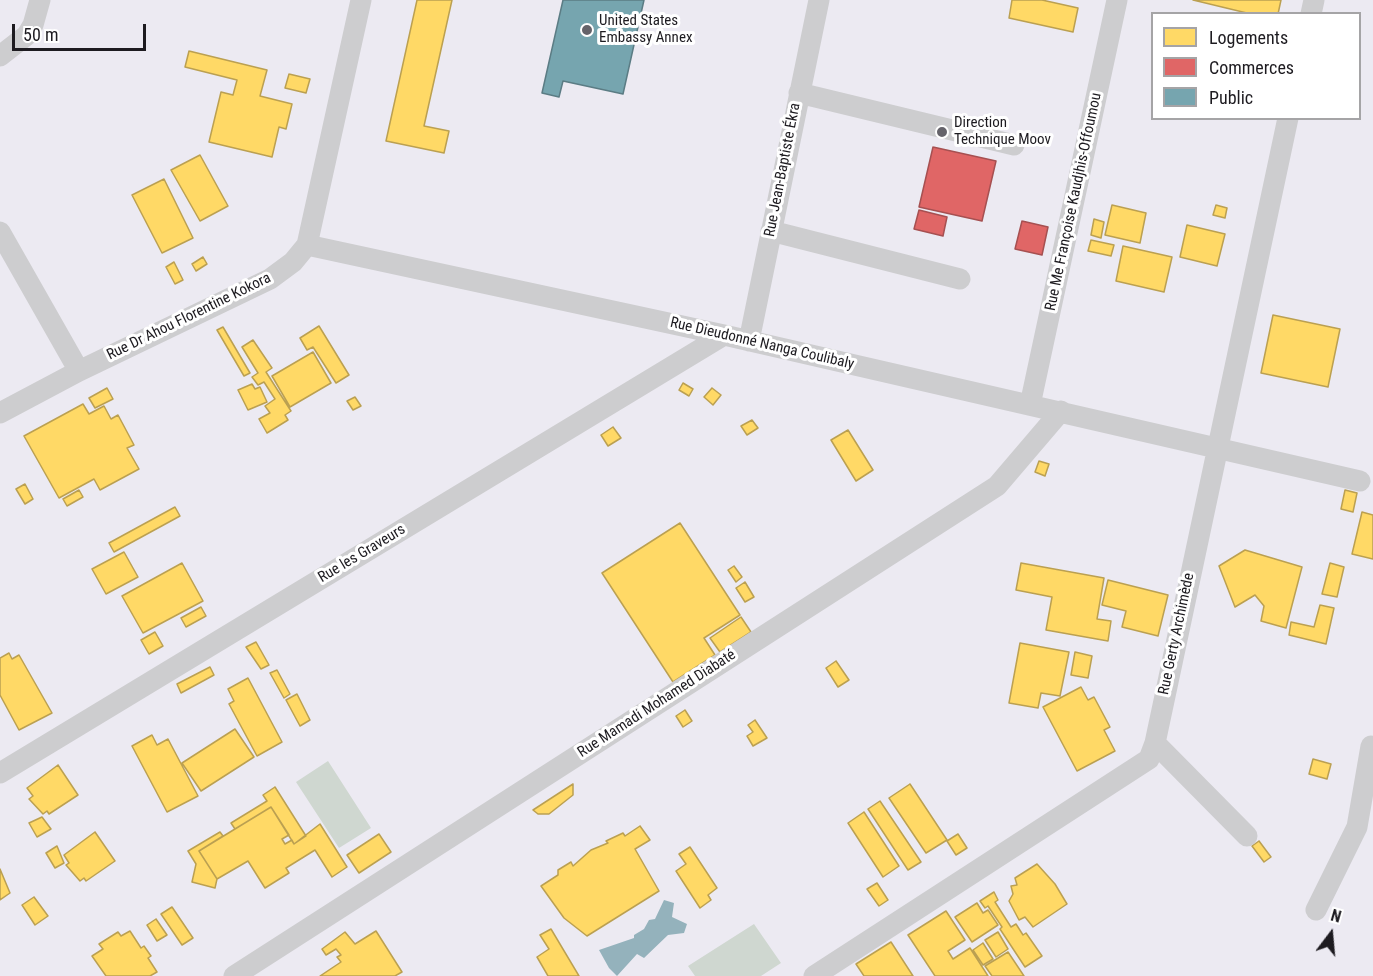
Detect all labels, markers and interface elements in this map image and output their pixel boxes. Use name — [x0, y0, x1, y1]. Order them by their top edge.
scale bar — [15, 12, 148, 50]
place label: United States Embassy Annex — [599, 12, 693, 47]
legend — [1151, 12, 1361, 120]
marker: United States Embassy Annex — [580, 23, 594, 37]
text: 50 m — [23, 24, 58, 45]
text: Logements — [1209, 27, 1288, 48]
text: Commerces — [1209, 57, 1294, 78]
text: Public — [1209, 87, 1253, 108]
street label: Rue Me Françoise Kaudjhis-Offoumou — [1042, 91, 1106, 313]
street label: Rue Jean-Baptiste Ékra — [761, 101, 805, 239]
place label: Direction Technique Moov — [954, 114, 1051, 149]
marker: Direction Technique Moov — [935, 125, 949, 139]
street label: Rue Dr Ahou Florentine Kokora — [104, 269, 274, 365]
street label: Rue Dieudonné Nanga Coulibaly — [668, 314, 856, 374]
street label: Rue les Graveurs — [315, 521, 409, 587]
street label: Rue Gerty Archimède — [1155, 571, 1199, 697]
street label: Rue Mamadi Mohamed Diabaté — [575, 646, 739, 762]
north arrow — [1301, 904, 1361, 964]
text: N — [1329, 906, 1343, 927]

